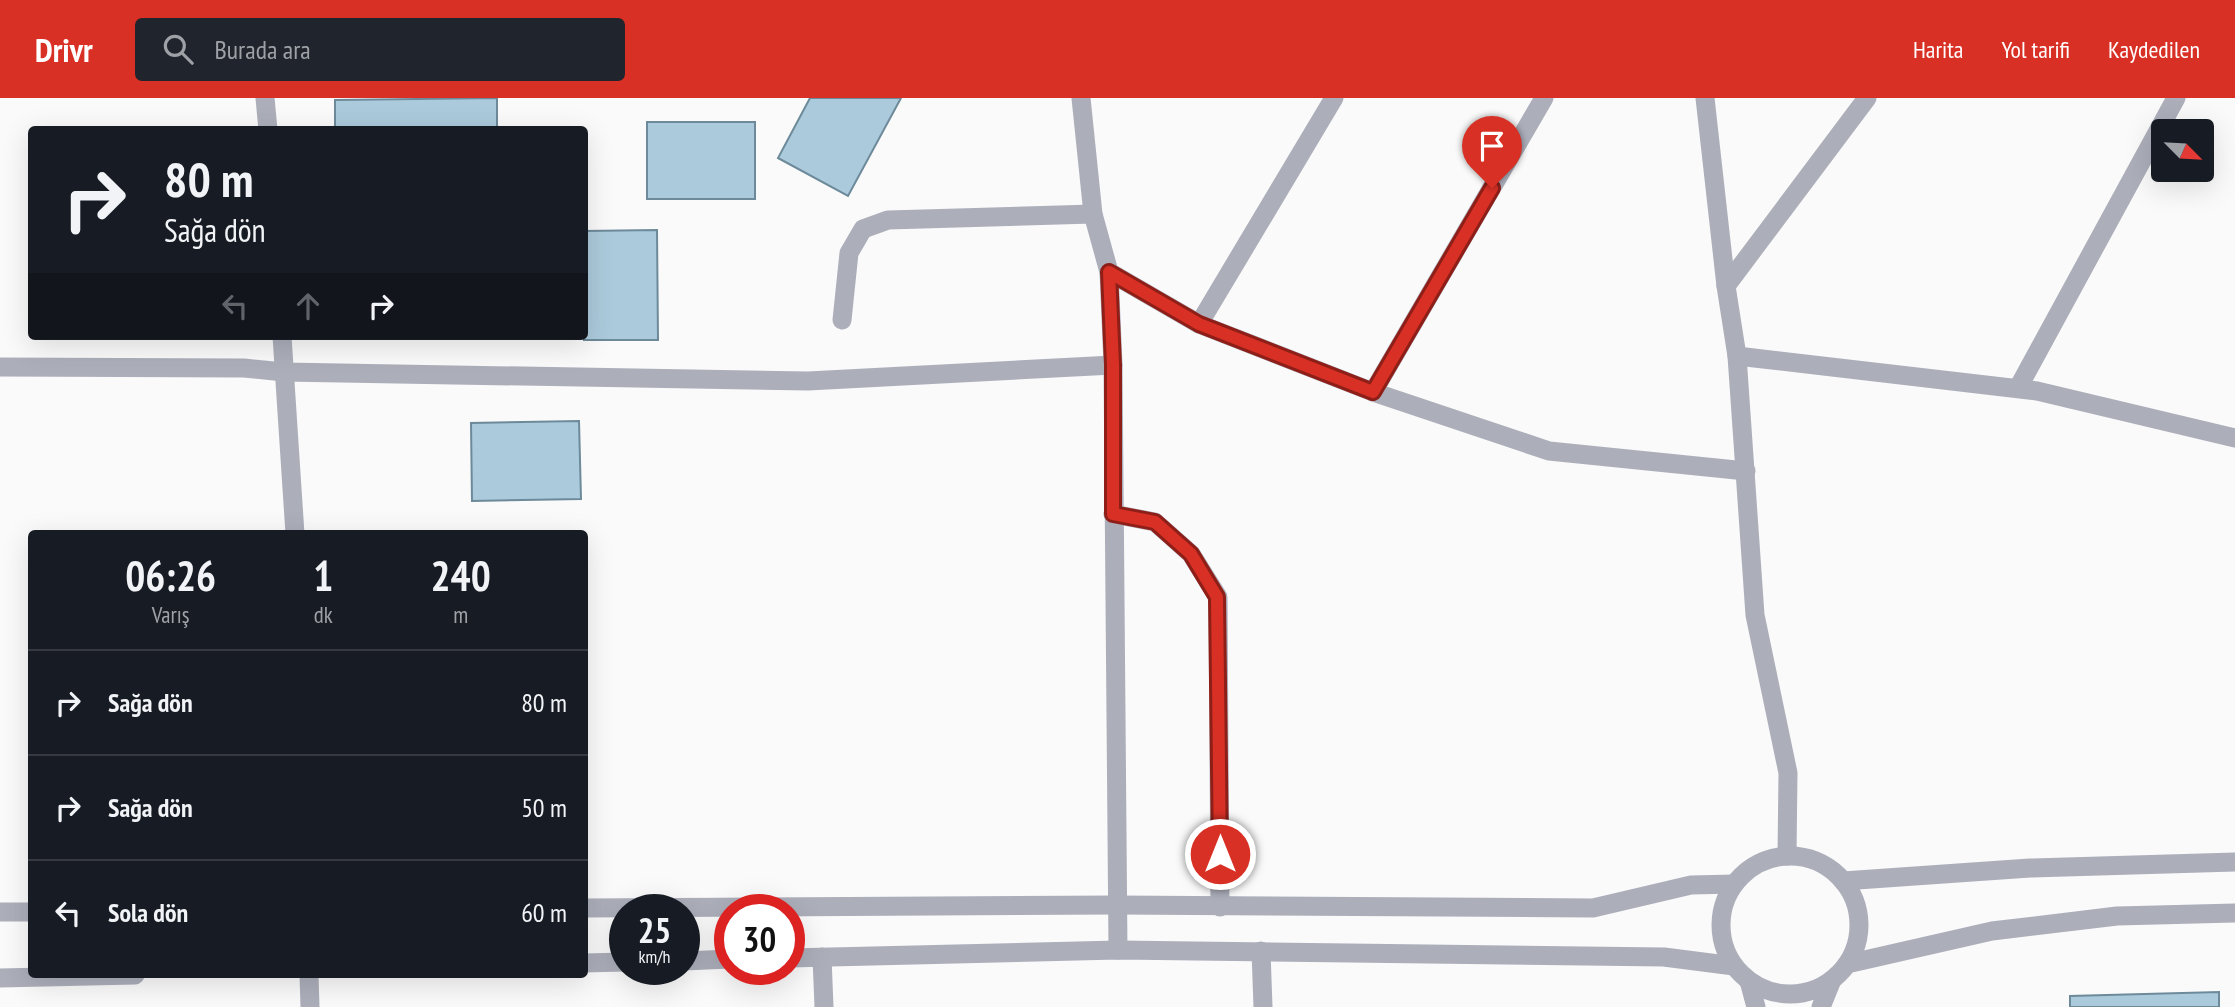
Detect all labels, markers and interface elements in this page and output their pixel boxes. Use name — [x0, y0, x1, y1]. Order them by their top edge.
search box — [135, 18, 625, 81]
text: Drivr — [35, 28, 93, 71]
icon: search — [159, 30, 197, 68]
text: Burada ara — [215, 33, 311, 66]
text: Harita — [1913, 34, 1963, 65]
text: Yol tarifi — [2001, 34, 2070, 65]
text: Kaydedilen — [2108, 34, 2200, 65]
pin — [1462, 116, 1522, 188]
north arrow — [2151, 119, 2214, 182]
map controls — [2151, 119, 2214, 182]
icon: arrive — [1473, 127, 1511, 165]
text: 80 m — [164, 147, 253, 211]
icon: right — [49, 154, 140, 245]
text: Sağa dön — [164, 209, 266, 251]
icon: left — [216, 287, 254, 325]
icon: ahead — [289, 287, 327, 325]
icon: right — [362, 287, 400, 325]
text: 06:26 — [125, 548, 216, 603]
text: 1 — [313, 548, 333, 603]
text: 240 — [431, 548, 491, 603]
text: Varış — [152, 600, 190, 629]
text: dk — [314, 600, 333, 629]
text: m — [453, 600, 468, 629]
icon: right — [49, 684, 87, 722]
text: Sağa dön — [108, 686, 193, 719]
text: 80 m — [521, 686, 567, 719]
icon: right — [49, 789, 87, 827]
text: Sağa dön — [108, 791, 193, 824]
text: 50 m — [521, 791, 567, 824]
position arrow — [1183, 817, 1257, 891]
icon: left — [49, 894, 87, 932]
speed limit sign: 30 — [714, 894, 805, 985]
text: Sola dön — [108, 896, 188, 929]
text: 60 m — [521, 896, 567, 929]
text: 25 — [638, 907, 671, 953]
text: km/h — [639, 945, 670, 968]

